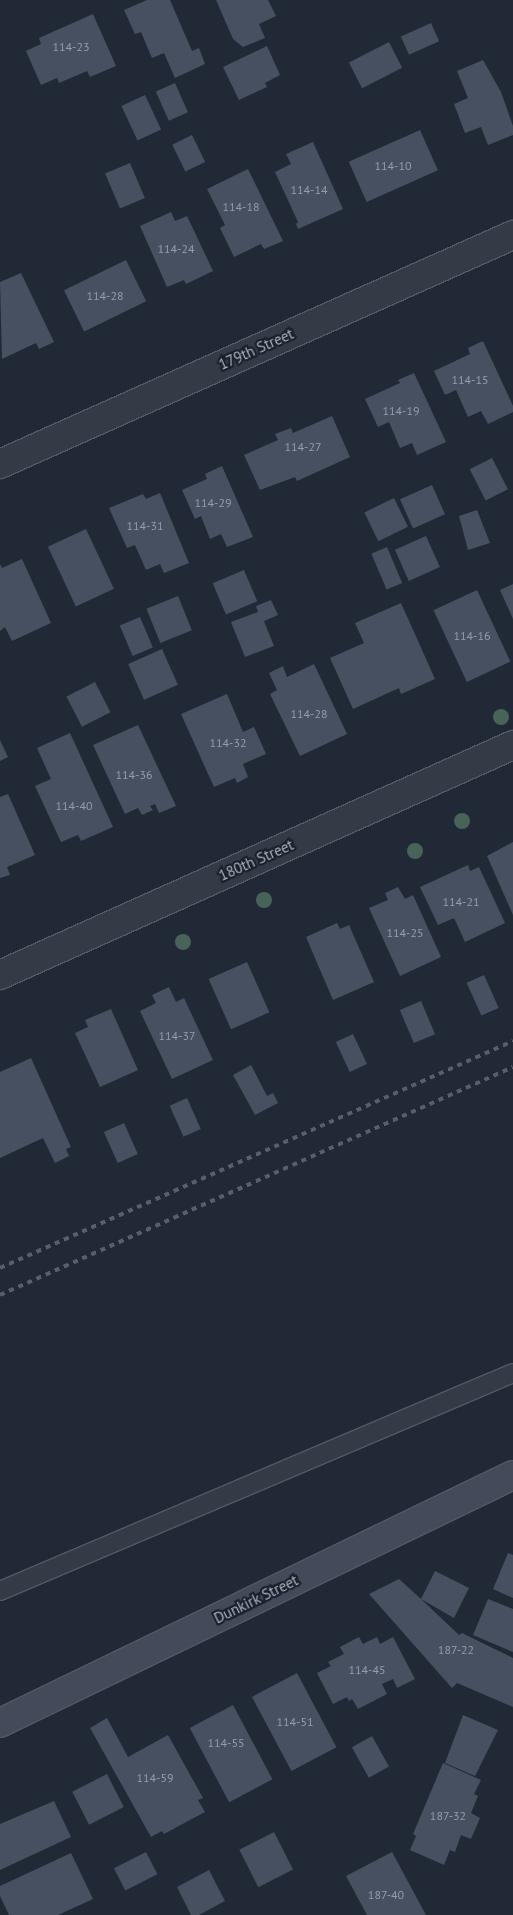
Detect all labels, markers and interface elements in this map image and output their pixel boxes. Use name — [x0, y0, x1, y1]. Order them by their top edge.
house number: 114-23 — [52, 40, 90, 54]
house number: 114-10 — [374, 159, 412, 173]
house number: 114-14 — [290, 183, 328, 197]
house number: 114-18 — [222, 200, 260, 214]
house number: 114-24 — [157, 242, 195, 256]
house number: 114-28 — [86, 289, 124, 303]
street label: 179th Street — [216, 324, 296, 374]
house number: 114-15 — [451, 373, 489, 387]
house number: 114-19 — [382, 404, 420, 418]
house number: 114-27 — [284, 440, 322, 454]
house number: 114-29 — [194, 496, 232, 510]
house number: 114-31 — [126, 519, 164, 533]
house number: 114-16 — [453, 629, 491, 643]
house number: 114-28 — [290, 707, 328, 721]
house number: 114-32 — [209, 736, 247, 750]
house number: 114-36 — [115, 768, 153, 782]
house number: 114-40 — [55, 799, 93, 813]
street label: 180th Street — [216, 835, 296, 885]
house number: 114-21 — [442, 895, 480, 909]
house number: 114-25 — [386, 926, 424, 940]
house number: 114-37 — [158, 1029, 196, 1043]
street label: Dunkirk Street — [211, 1571, 301, 1627]
house number: 187-22 — [438, 1643, 474, 1657]
house number: 114-45 — [348, 1663, 386, 1677]
house number: 114-51 — [276, 1715, 314, 1729]
house number: 114-55 — [207, 1736, 245, 1750]
house number: 114-59 — [136, 1771, 174, 1785]
house number: 187-32 — [430, 1809, 466, 1823]
house number: 187-40 — [368, 1888, 404, 1902]

